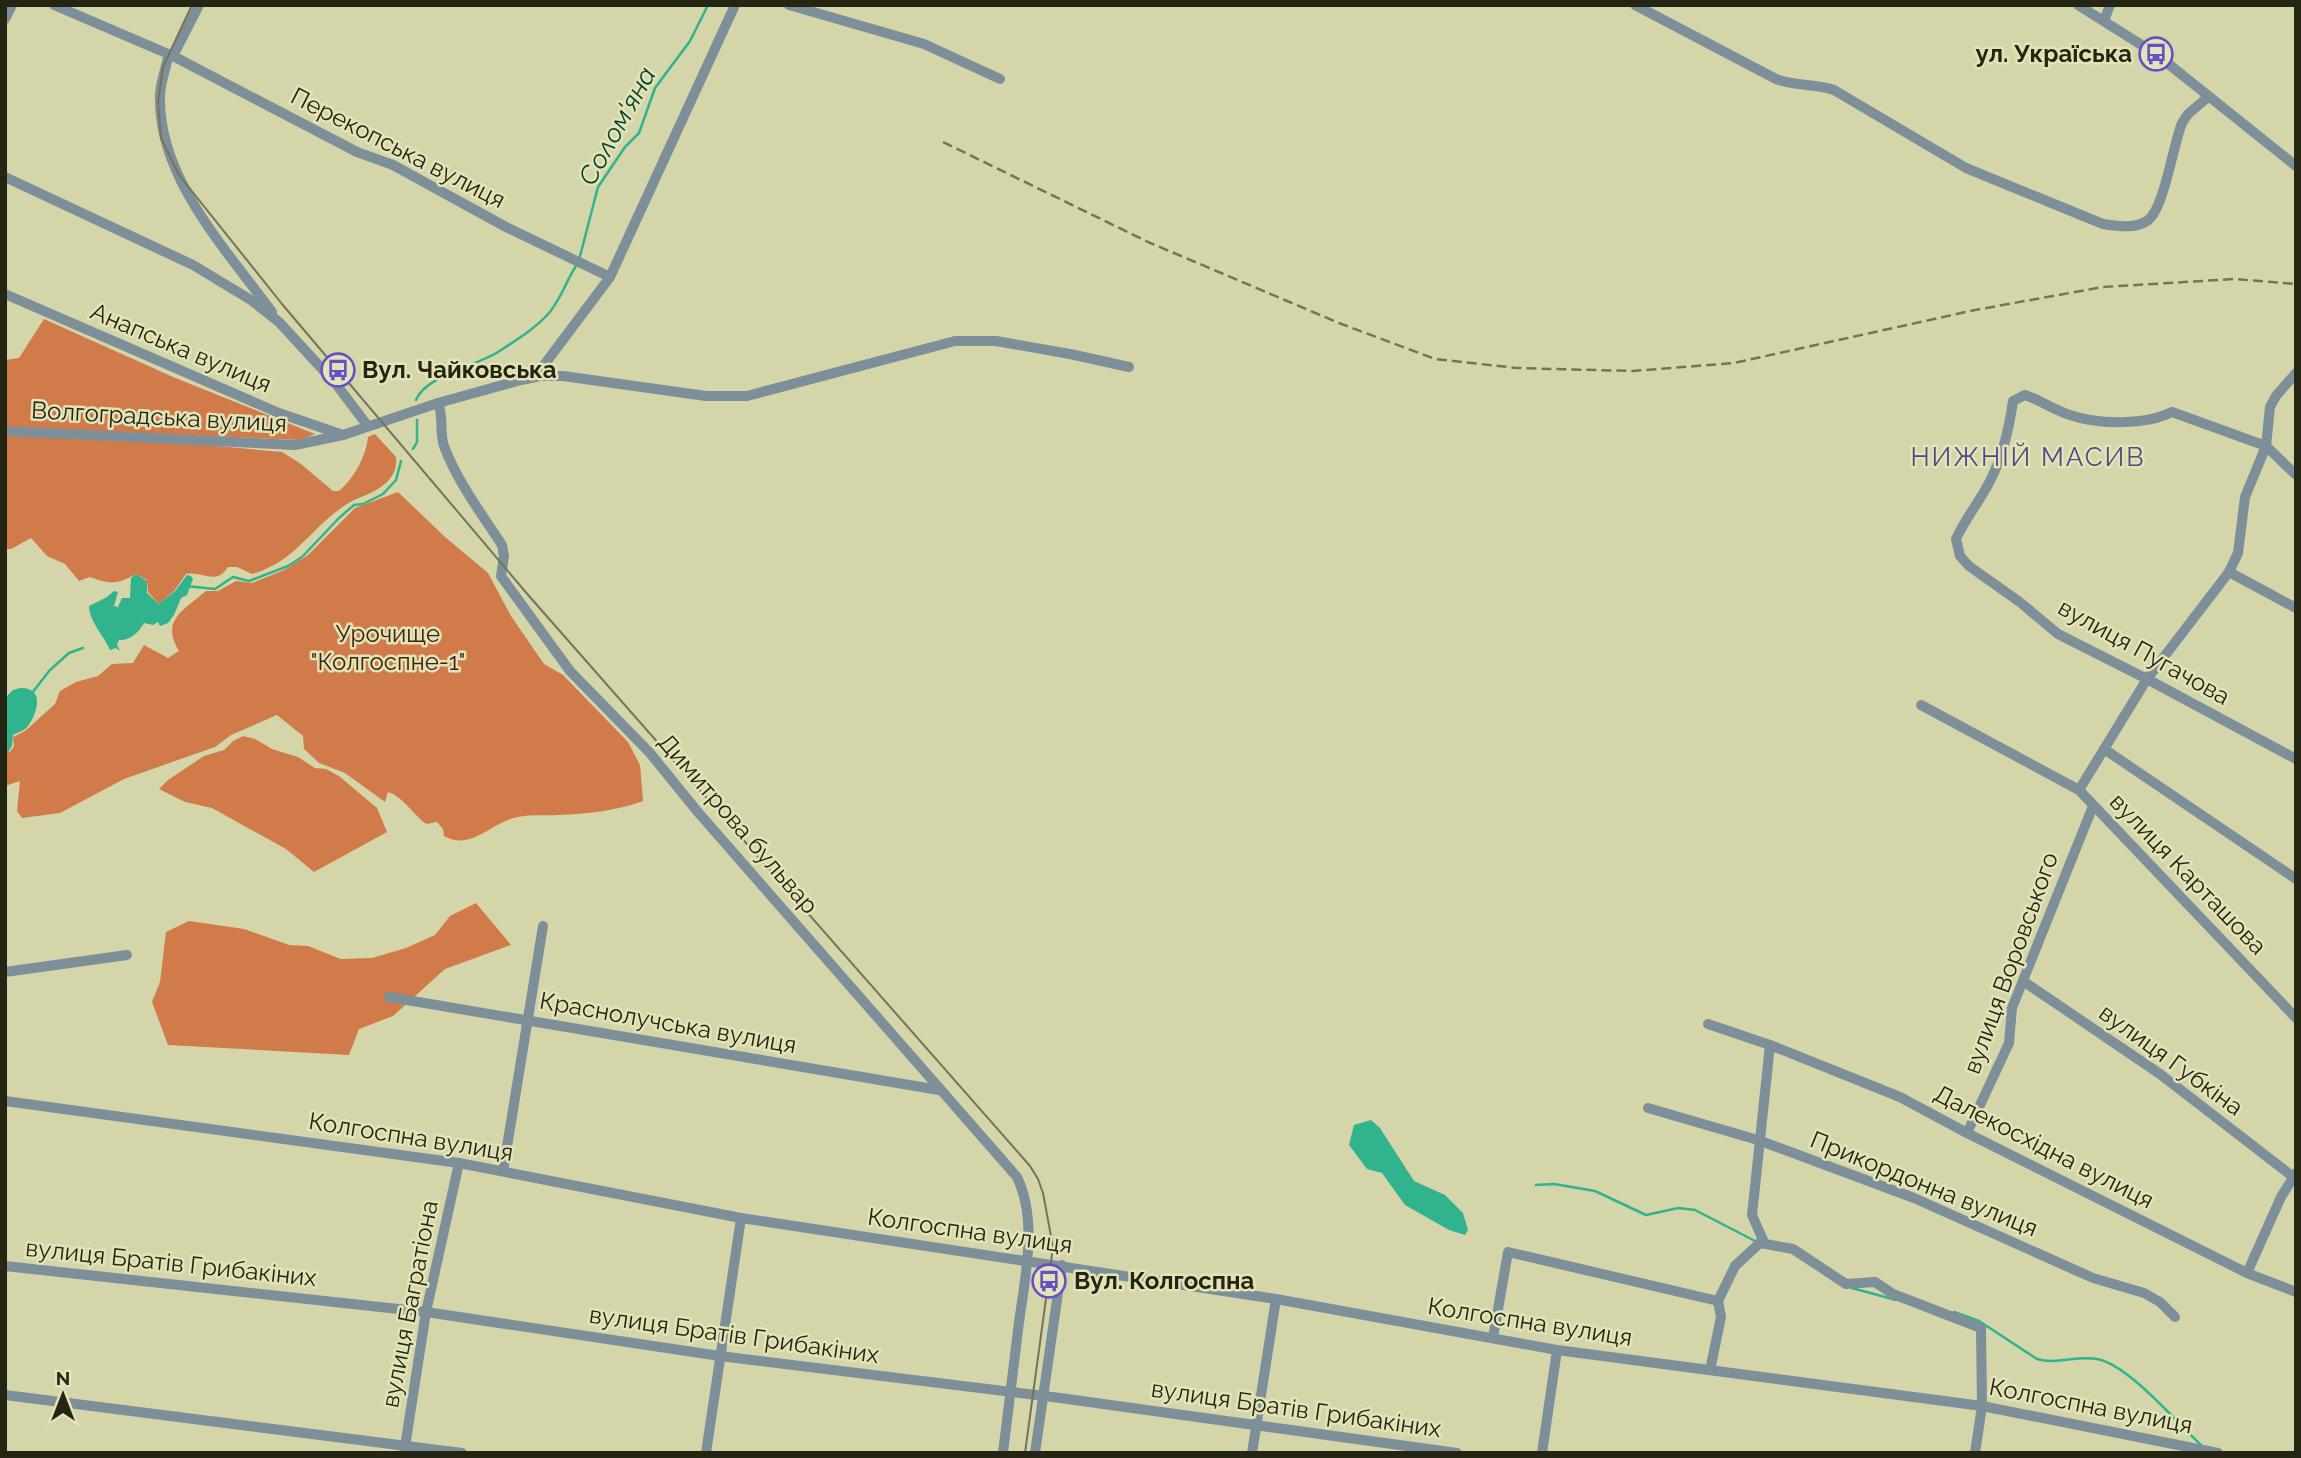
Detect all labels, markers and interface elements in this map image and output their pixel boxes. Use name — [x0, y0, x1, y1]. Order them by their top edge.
bus stop icon: ул. Україська — [2137, 35, 2175, 73]
place label: ул. Україська — [1976, 39, 2132, 68]
water label: Солом'яна — [572, 62, 662, 190]
street label: Перекопська вулиця — [286, 81, 510, 214]
street label: Анапська вулиця — [86, 296, 276, 399]
bus stop icon: Вул. Чайковська — [319, 351, 357, 389]
place label: Вул. Чайковська — [362, 355, 557, 384]
street label: Волгоградська вулиця — [30, 395, 288, 438]
district label: НИЖНІЙ МАСИВ — [1910, 442, 2146, 472]
street label: вулиця Пугачова — [2053, 592, 2235, 711]
park label: Урочище "Колгоспне-1" — [310, 619, 466, 676]
street label: Димитрова бульвар — [652, 728, 824, 920]
street label: вулиця Карташова — [2104, 787, 2273, 960]
street label: вулиця Воровського — [1957, 848, 2064, 1077]
street label: Краснолучська вулиця — [537, 986, 799, 1059]
street label: вулиця Губкіна — [2094, 998, 2249, 1122]
street label: Далекосхідна вулиця — [1930, 1079, 2159, 1215]
street label: Колгоспна вулиця — [307, 1106, 515, 1167]
street label: Прикордонна вулиця — [1806, 1125, 2042, 1242]
street label: вулиця Багратіона — [375, 1198, 444, 1410]
street label: Колгоспна вулиця — [866, 1202, 1074, 1259]
street label: вулиця Братів Грибакіних — [24, 1233, 318, 1292]
bus stop icon: Вул. Колгоспна — [1030, 1262, 1068, 1300]
place label: Вул. Колгоспна — [1074, 1266, 1254, 1295]
street label: Колгоспна вулиця — [1426, 1291, 1634, 1352]
street label: вулиця Братів Грибакіних — [587, 1300, 881, 1369]
north arrow — [28, 1360, 98, 1430]
text: N — [56, 1367, 70, 1389]
street label: Колгоспна вулиця — [1987, 1372, 2195, 1439]
street label: вулиця Братів Грибакіних — [1149, 1374, 1443, 1443]

